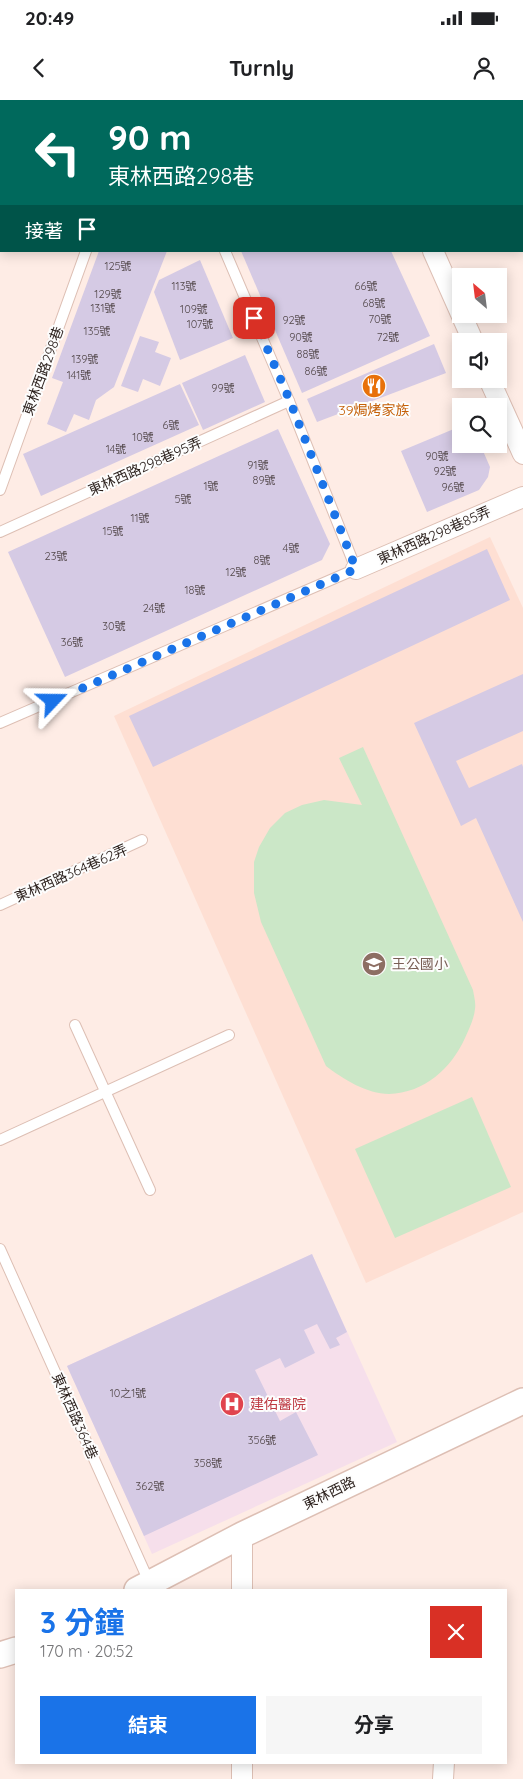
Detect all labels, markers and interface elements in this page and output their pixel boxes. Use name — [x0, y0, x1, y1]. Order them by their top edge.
text: 20:49 — [25, 6, 74, 30]
icon: back — [25, 54, 53, 82]
text: Turnly — [229, 54, 294, 82]
icon: person — [470, 54, 498, 82]
text: 90 m — [108, 115, 191, 159]
icon: left — [25, 120, 90, 185]
text: 東林西路298巷 — [108, 162, 254, 190]
icon: arrive — [73, 215, 101, 243]
text: 接著 — [25, 219, 63, 243]
house number: 125號 — [104, 259, 132, 273]
north arrow — [452, 268, 508, 322]
map controls — [452, 268, 507, 453]
house number: 113號 — [172, 279, 196, 293]
house number: 66號 — [355, 279, 377, 293]
house number: 129號 — [94, 287, 122, 301]
house number: 68號 — [363, 296, 385, 310]
pin — [233, 297, 275, 339]
house number: 131號 — [91, 301, 115, 315]
house number: 109號 — [180, 302, 208, 316]
icon: arrive — [240, 304, 268, 332]
house number: 70號 — [368, 312, 392, 326]
house number: 92號 — [282, 313, 306, 327]
house number: 107號 — [187, 317, 213, 331]
street label: 東林西路298巷 — [19, 324, 67, 418]
house number: 135號 — [84, 324, 110, 338]
house number: 90號 — [289, 330, 313, 344]
house number: 72號 — [377, 330, 399, 344]
button: sound — [452, 333, 507, 388]
house number: 88號 — [297, 347, 319, 361]
house number: 139號 — [72, 352, 98, 366]
house number: 86號 — [305, 364, 327, 378]
house number: 141號 — [67, 368, 91, 382]
restaurant icon: 39焗烤家族 — [361, 373, 387, 399]
house number: 99號 — [211, 381, 235, 395]
button: search — [452, 398, 507, 453]
place label: 39焗烤家族 — [338, 401, 410, 419]
house number: 6號 — [163, 418, 179, 432]
house number: 10號 — [132, 430, 154, 444]
street label: 東林西路298巷95弄 — [85, 433, 205, 499]
house number: 14號 — [106, 442, 126, 456]
house number: 90號 — [425, 449, 449, 463]
house number: 91號 — [247, 458, 269, 472]
house number: 92號 — [433, 464, 457, 478]
house number: 89號 — [252, 473, 276, 487]
house number: 1號 — [203, 479, 219, 493]
house number: 96號 — [441, 480, 465, 494]
house number: 5號 — [175, 492, 192, 506]
street label: 東林西路298巷85弄 — [374, 502, 494, 568]
house number: 11號 — [130, 511, 150, 525]
house number: 15號 — [102, 524, 124, 538]
house number: 4號 — [283, 541, 299, 555]
house number: 23號 — [45, 549, 67, 563]
house number: 8號 — [254, 553, 270, 567]
house number: 12號 — [225, 565, 247, 579]
house number: 18號 — [184, 583, 206, 597]
house number: 24號 — [143, 601, 165, 615]
house number: 30號 — [102, 619, 126, 633]
house number: 36號 — [61, 635, 83, 649]
position arrow — [26, 674, 78, 726]
street label: 東林西路364巷62弄 — [12, 840, 130, 906]
school or university icon: 王公國小 — [361, 951, 387, 977]
place label: 王公國小 — [392, 955, 448, 973]
street label: 東林西路364巷 — [48, 1370, 102, 1462]
house number: 10之1號 — [110, 1386, 146, 1400]
hospital icon: 建佑醫院 — [219, 1391, 245, 1417]
place label: 建佑醫院 — [250, 1395, 306, 1413]
house number: 356號 — [248, 1433, 276, 1447]
house number: 358號 — [194, 1456, 222, 1470]
street label: 東林西路 — [300, 1473, 358, 1513]
house number: 362號 — [136, 1479, 164, 1493]
text: 3 分鐘 — [40, 1603, 125, 1641]
button: close — [430, 1606, 482, 1658]
text: 170 m · 20:52 — [40, 1641, 133, 1661]
button: 結束 — [40, 1696, 256, 1754]
button: 分享 — [266, 1696, 482, 1754]

